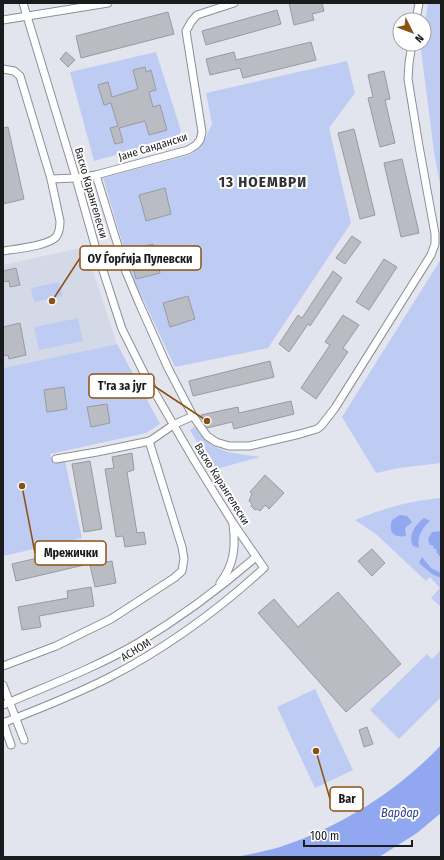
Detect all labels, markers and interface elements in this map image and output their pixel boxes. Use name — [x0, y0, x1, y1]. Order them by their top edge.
north arrow — [392, 12, 432, 52]
text: N — [412, 32, 426, 45]
street label: Јане Сандански — [117, 130, 189, 164]
street label: Васко Карангелески — [72, 146, 110, 240]
district label: 13 НОЕМВРИ — [219, 173, 307, 191]
callout: ОУ Ѓорѓија Пулевски — [80, 246, 201, 270]
text: ОУ Ѓорѓија Пулевски — [88, 250, 192, 266]
callout: Т'га за југ — [89, 374, 154, 398]
text: Т'га за југ — [98, 379, 147, 393]
street label: Васко Карангелески — [192, 441, 252, 527]
callout: Мрежички — [35, 541, 106, 565]
text: Мрежички — [44, 546, 98, 560]
street label: АСНОМ — [119, 636, 153, 664]
callout: Bar — [330, 787, 363, 811]
text: Bar — [338, 792, 356, 806]
water label: Вардар — [381, 806, 419, 820]
scale bar — [304, 822, 412, 848]
text: 100 m — [310, 829, 339, 843]

